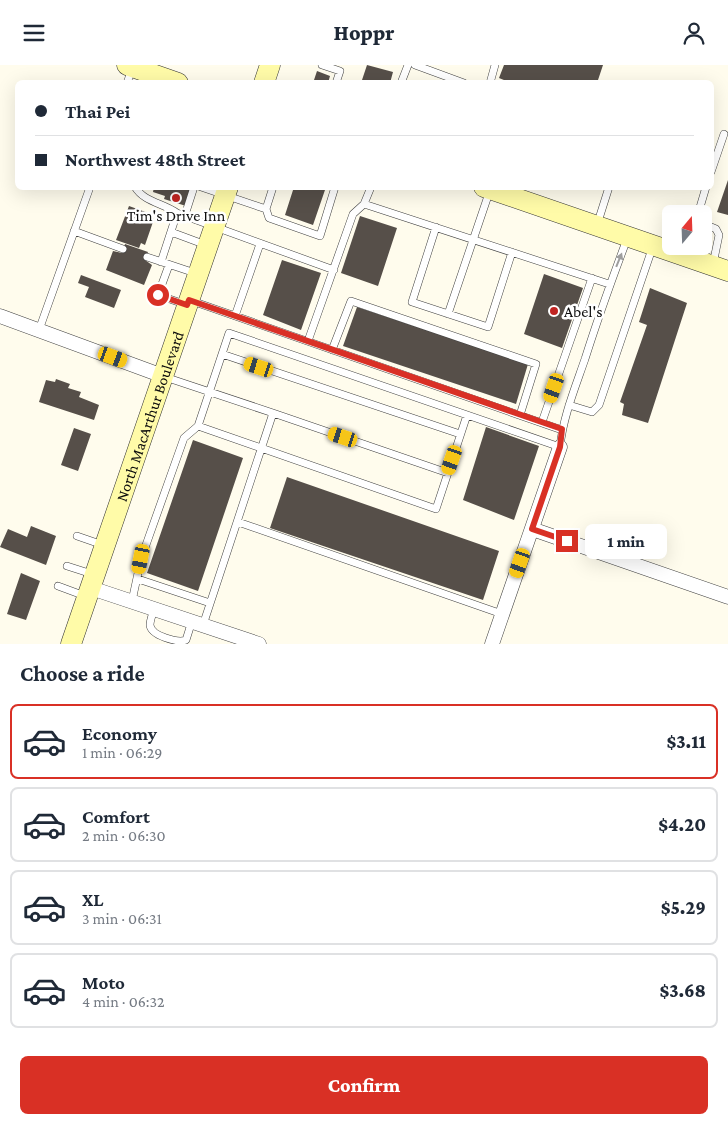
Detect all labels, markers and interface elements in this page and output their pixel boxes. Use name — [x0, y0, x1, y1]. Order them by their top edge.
icon: menu — [20, 19, 48, 47]
icon: person — [680, 19, 708, 47]
text: Hoppr — [334, 20, 394, 45]
text: Thai Pei — [65, 101, 130, 122]
text: Northwest 48th Street — [65, 149, 245, 170]
marker: Tim's Drive Inn — [170, 192, 182, 204]
north arrow — [662, 205, 712, 255]
map controls — [662, 205, 712, 255]
place label: Tim's Drive Inn — [127, 207, 226, 224]
one-way arrow — [615, 253, 623, 267]
route start — [147, 284, 169, 306]
place label: Abel's — [564, 303, 602, 320]
marker: Abel's — [548, 305, 560, 317]
street label: North MacArthur Boulevard — [113, 328, 187, 504]
car — [96, 345, 129, 369]
car — [242, 355, 275, 379]
car — [542, 371, 565, 405]
car — [326, 425, 359, 449]
car — [440, 443, 463, 477]
callout: 1 min — [584, 523, 667, 559]
route end — [556, 530, 578, 552]
text: 1 min — [607, 533, 645, 550]
car — [130, 543, 151, 575]
car — [508, 546, 531, 580]
text: Choose a ride — [20, 661, 145, 686]
icon: car — [22, 719, 67, 764]
text: Economy — [82, 723, 157, 744]
text: $3.11 — [666, 731, 706, 752]
text: 1 min · 06:29 — [82, 744, 162, 761]
icon: car — [22, 802, 67, 847]
text: Comfort — [82, 806, 150, 827]
text: $4.20 — [658, 814, 706, 835]
text: 2 min · 06:30 — [82, 827, 166, 844]
icon: car — [22, 885, 67, 930]
text: XL — [82, 889, 104, 910]
text: $5.29 — [661, 897, 706, 918]
text: 3 min · 06:31 — [82, 910, 162, 927]
icon: car — [22, 968, 67, 1013]
text: Moto — [82, 972, 125, 993]
text: $3.68 — [659, 980, 706, 1001]
text: 4 min · 06:32 — [82, 993, 165, 1010]
button: Confirm — [20, 1056, 708, 1114]

